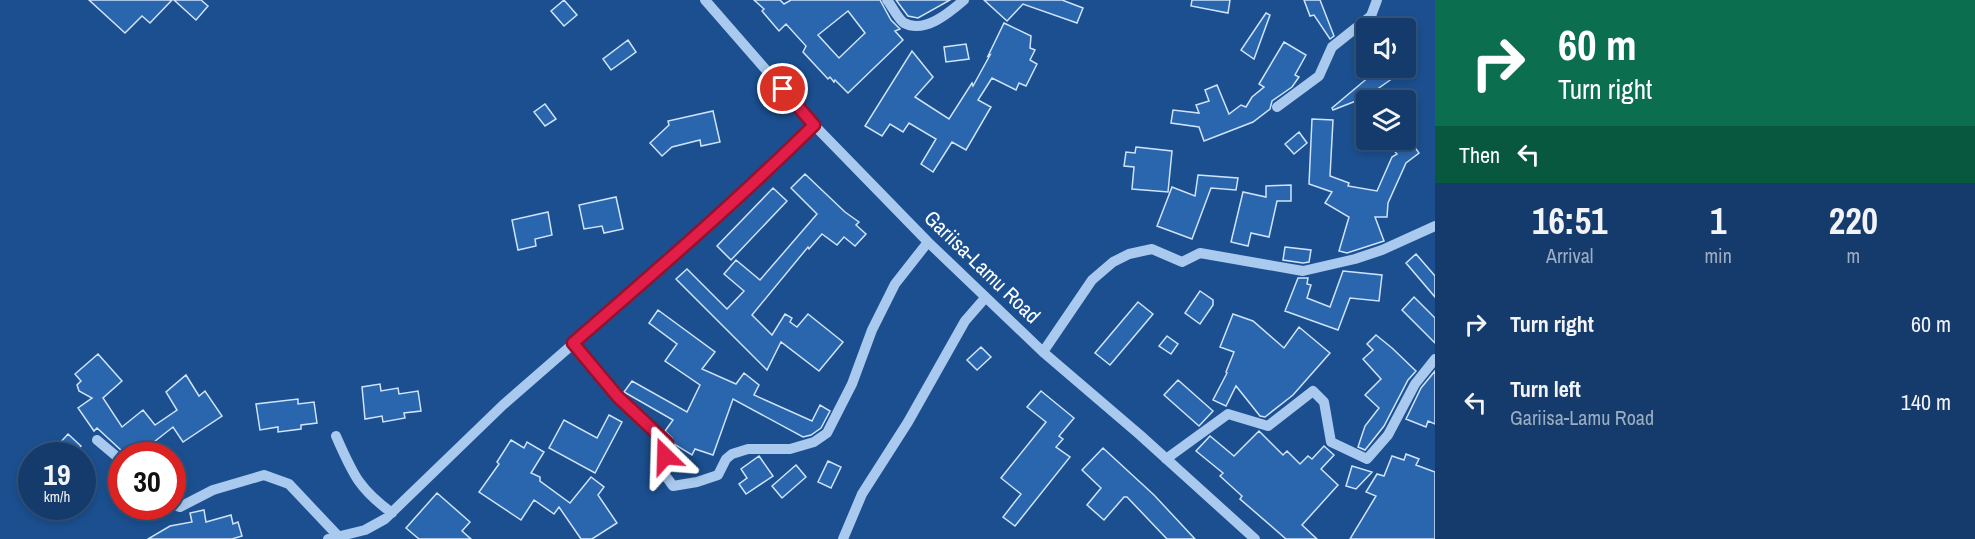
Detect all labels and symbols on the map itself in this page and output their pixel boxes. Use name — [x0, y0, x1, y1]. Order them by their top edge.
pin — [757, 63, 808, 114]
street label: Gariisa-Lamu Road — [918, 204, 1047, 330]
position arrow — [633, 424, 697, 488]
speed limit sign: 30 — [108, 442, 186, 520]

